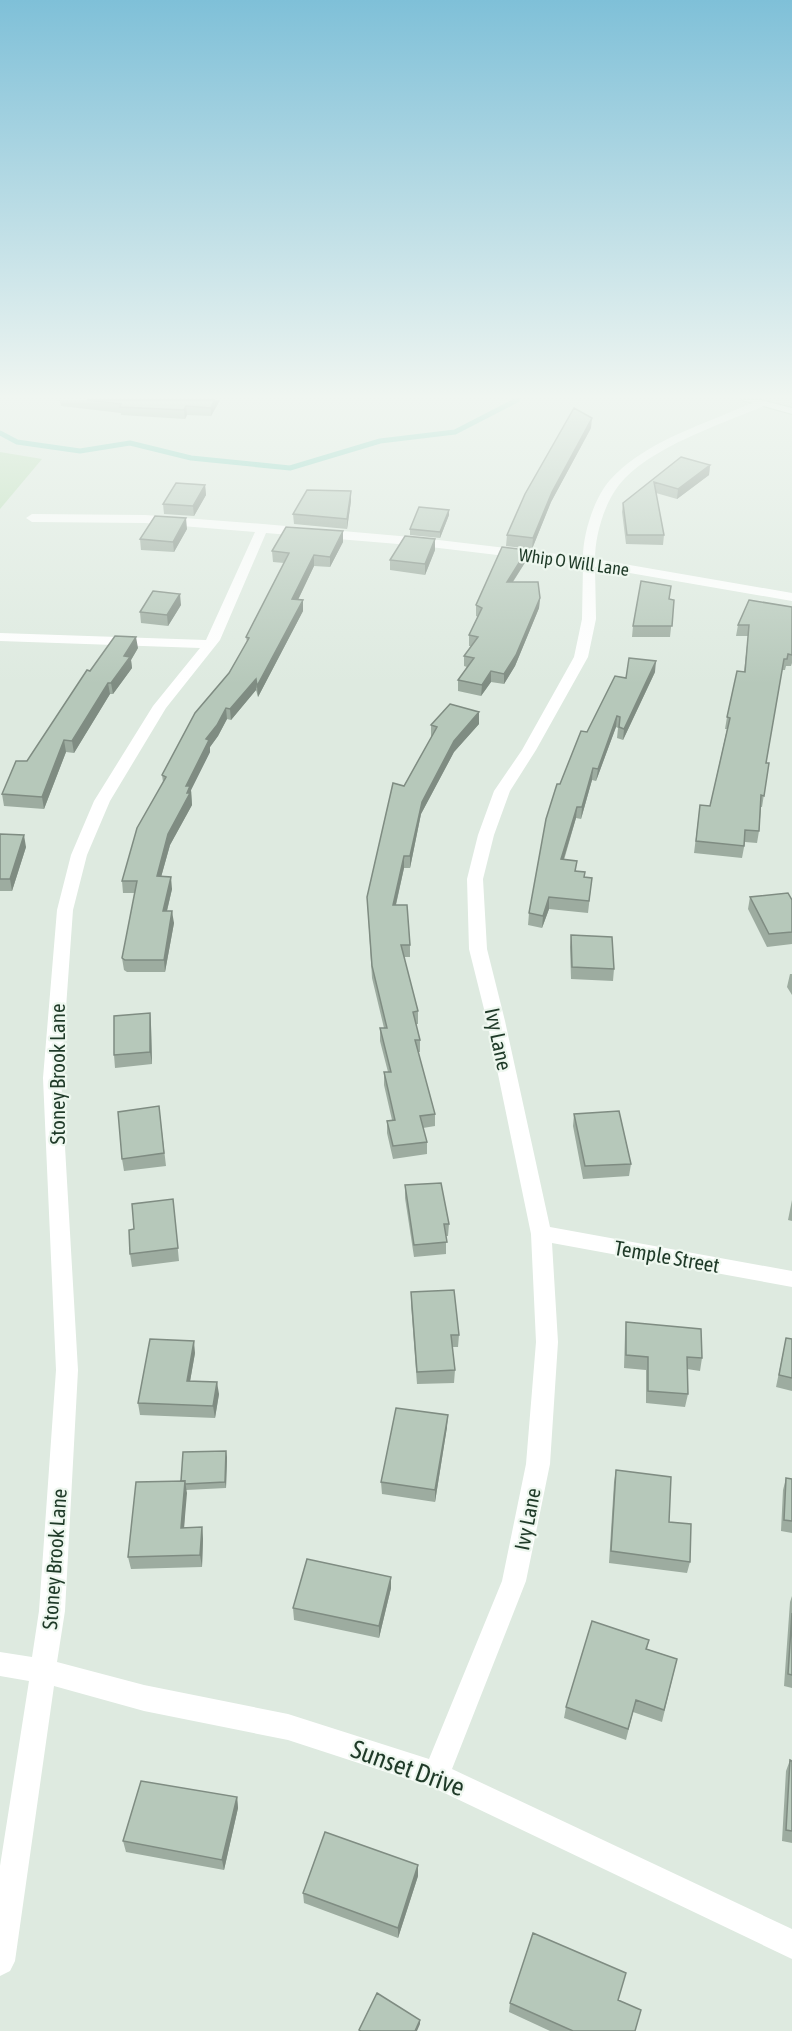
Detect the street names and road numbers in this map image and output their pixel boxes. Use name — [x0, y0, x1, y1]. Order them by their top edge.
street label: Whip O Will Lane — [517, 544, 631, 580]
street label: Stoney Brook Lane — [45, 1003, 69, 1145]
street label: Ivy Lane — [481, 1006, 517, 1072]
street label: Temple Street — [613, 1235, 721, 1277]
street label: Ivy Lane — [509, 1486, 545, 1552]
street label: Stoney Brook Lane — [37, 1488, 71, 1630]
street label: Sunset Drive — [347, 1734, 469, 1802]

